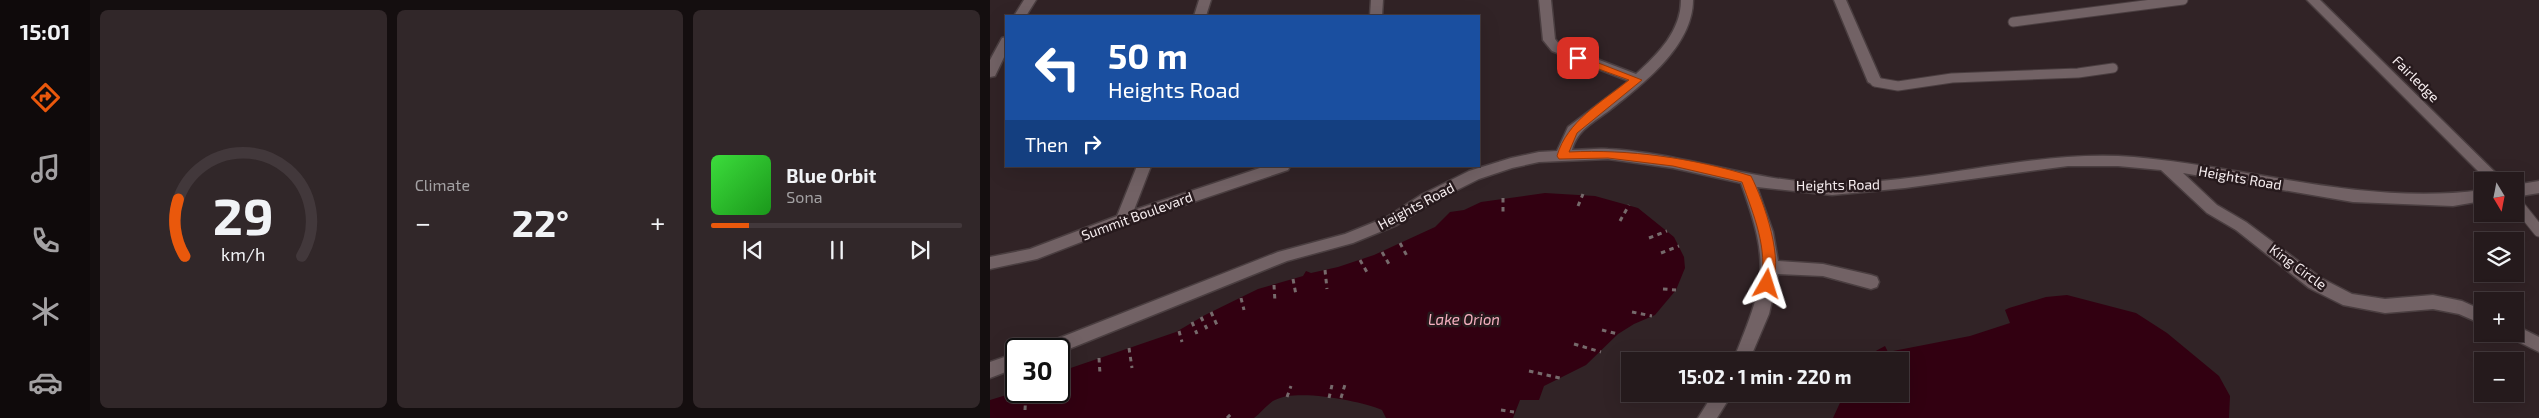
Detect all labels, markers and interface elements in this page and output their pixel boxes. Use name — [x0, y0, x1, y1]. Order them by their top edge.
text: 15:01 — [20, 18, 70, 44]
text: 50 m — [1108, 34, 1188, 76]
icon: left — [1025, 35, 1090, 100]
pin — [1557, 37, 1599, 79]
icon: arrive — [1564, 44, 1592, 72]
street label: Fairledge — [2389, 52, 2443, 106]
text: Heights Road — [1108, 76, 1240, 102]
icon: directions — [28, 80, 63, 115]
icon: right — [1078, 130, 1106, 158]
text: Then — [1025, 133, 1068, 156]
icon: music — [28, 151, 63, 186]
street label: Heights Road — [2197, 162, 2283, 193]
text: Blue Orbit — [786, 164, 876, 187]
north arrow — [2474, 172, 2524, 222]
map controls — [2474, 172, 2524, 402]
text: Climate — [415, 175, 470, 194]
street label: Heights Road — [1796, 175, 1880, 194]
street label: Heights Road — [1375, 178, 1457, 233]
text: 29 — [213, 183, 274, 245]
text: Sona — [786, 187, 822, 206]
street label: Summit Boulevard — [1079, 188, 1195, 244]
text: 22° — [512, 199, 569, 245]
text: − — [415, 205, 431, 239]
text: + — [650, 205, 665, 239]
icon: phone — [28, 223, 63, 258]
button: layers — [2474, 232, 2524, 282]
icon: previous — [739, 236, 767, 264]
icon: pause — [823, 236, 851, 264]
icon: next — [906, 236, 934, 264]
street label: King Circle — [2267, 240, 2330, 293]
text: km/h — [221, 243, 266, 265]
position arrow — [1740, 257, 1792, 309]
button: + — [2474, 292, 2524, 342]
icon: climate — [28, 294, 63, 329]
water label: Lake Orion — [1428, 310, 1500, 328]
speed limit sign: 30 — [1005, 338, 1070, 403]
button: − — [2474, 352, 2524, 402]
icon: car — [28, 365, 63, 400]
text: 15:02 · 1 min · 220 m — [1678, 365, 1852, 388]

